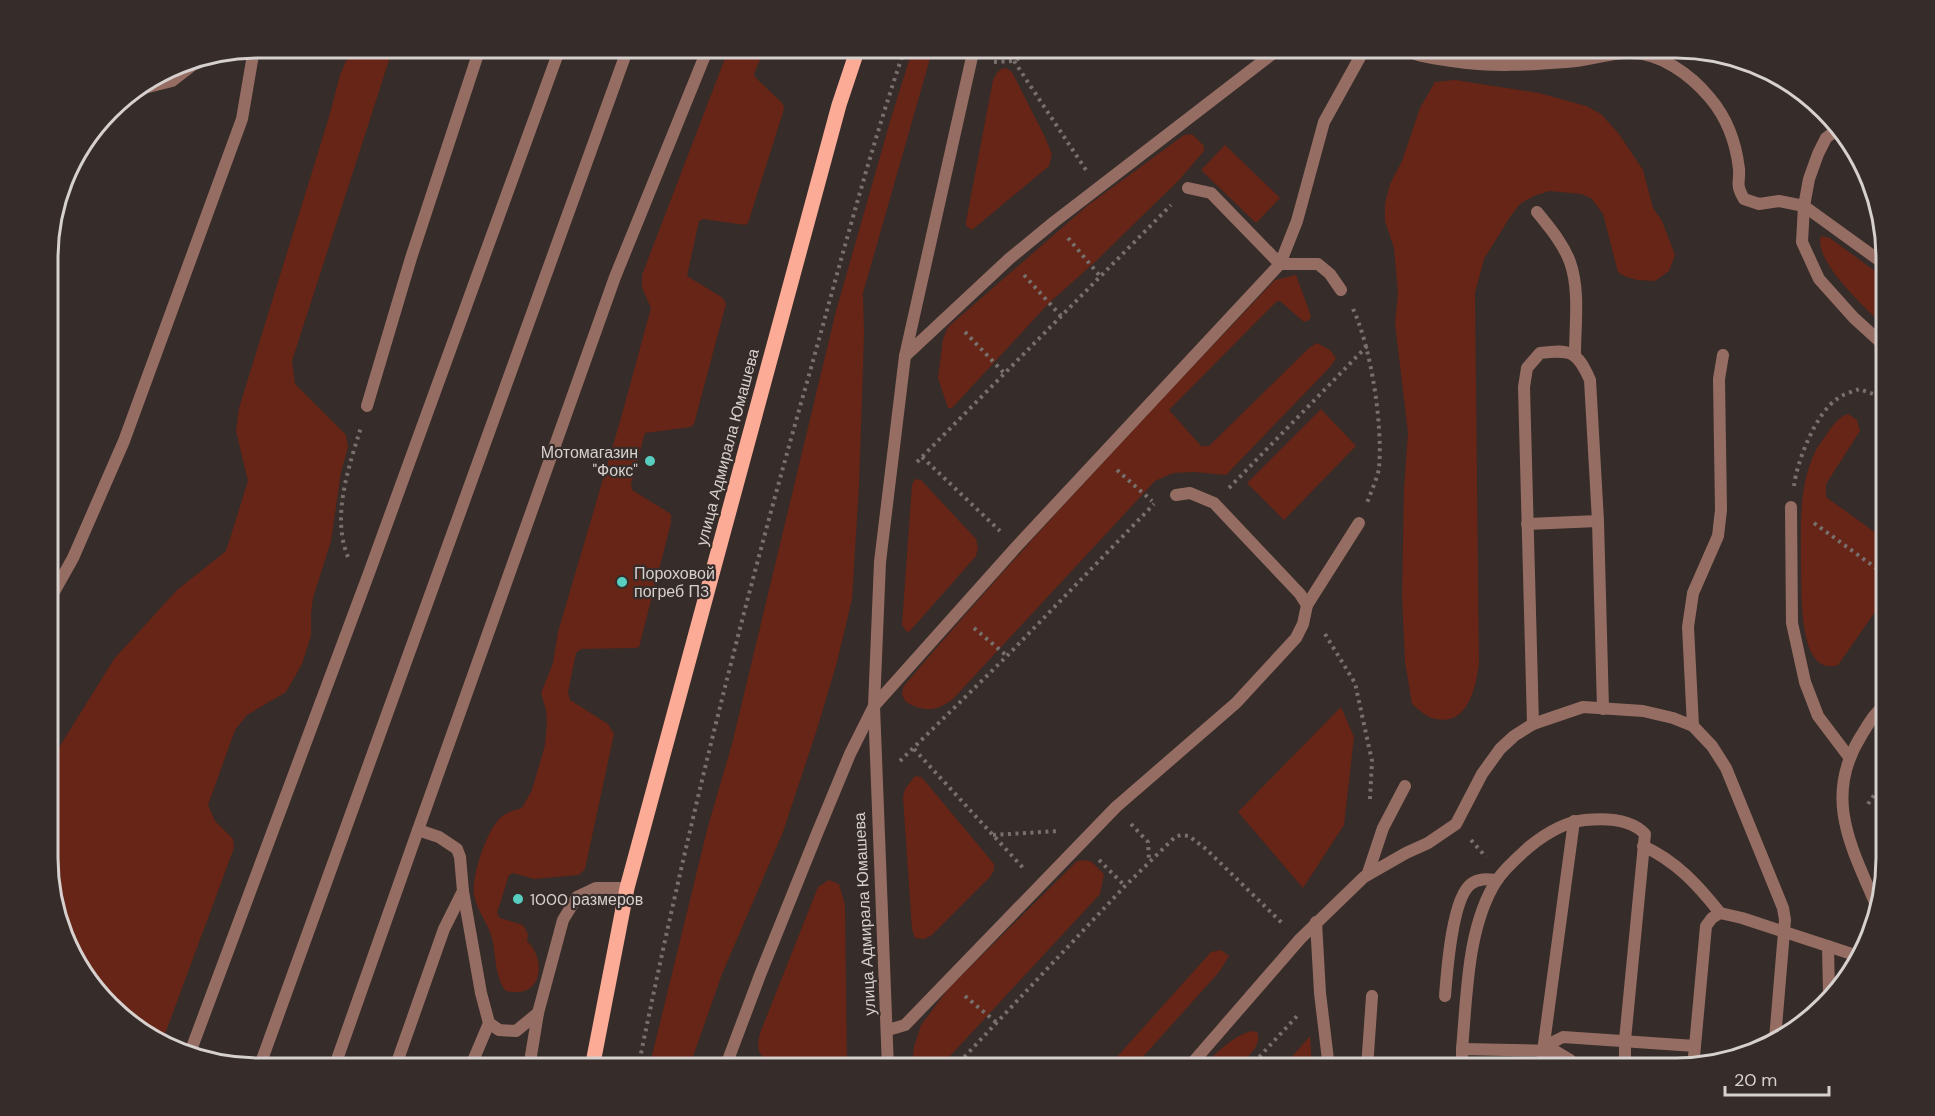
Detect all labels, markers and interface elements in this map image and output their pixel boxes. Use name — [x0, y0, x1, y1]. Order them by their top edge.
street label: улица Адмирала Юмашева — [691, 346, 764, 548]
place label: Мотомагазин "Фокс" — [541, 442, 638, 481]
marker: Мотомагазин "Фокс" — [643, 454, 657, 468]
place label: Пороховой погреб П3 — [634, 563, 715, 602]
marker: Пороховой погреб П3 — [615, 575, 629, 589]
street label: улица Адмирала Юмашева — [849, 812, 880, 1016]
place label: 1000 размеров — [530, 889, 643, 910]
marker: 1000 размеров — [511, 892, 525, 906]
scale bar — [1725, 1059, 1828, 1097]
text: 20 m — [1734, 1068, 1777, 1092]

